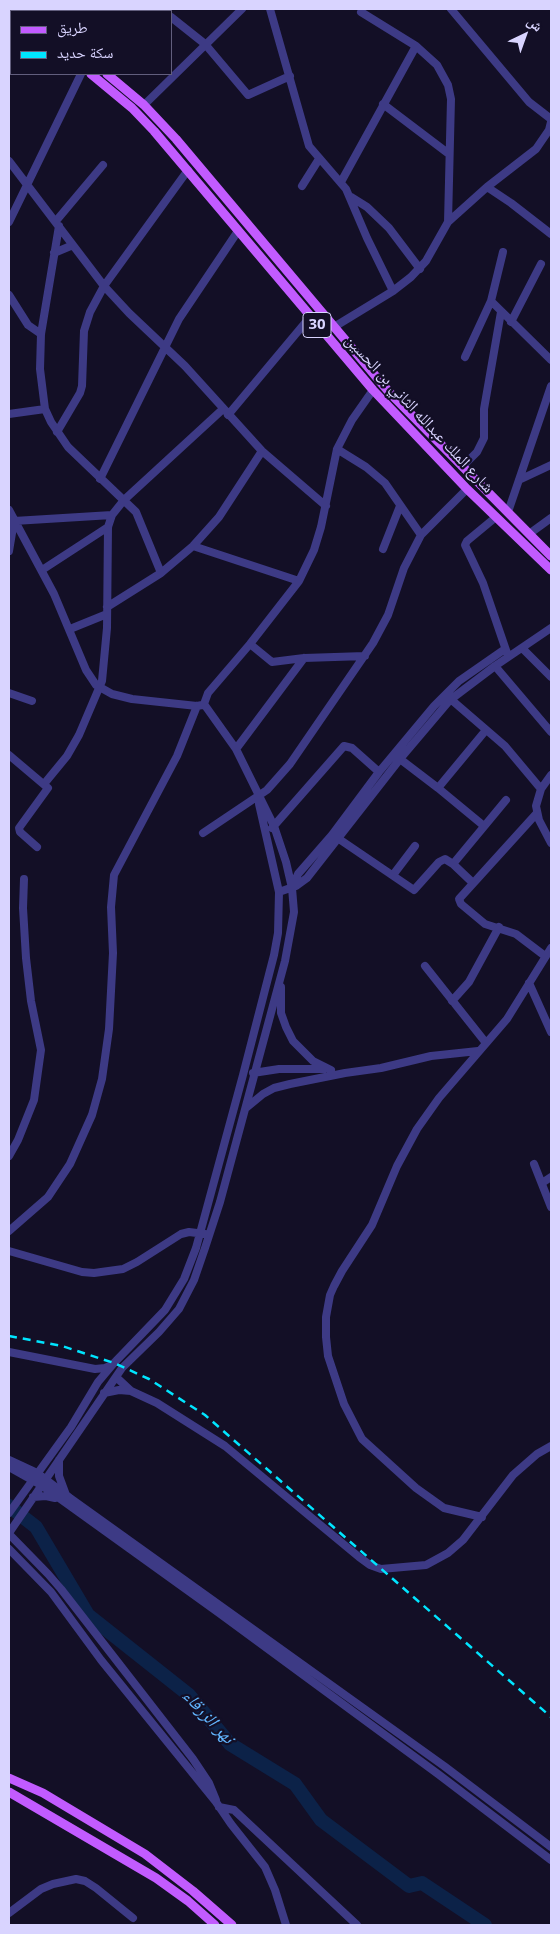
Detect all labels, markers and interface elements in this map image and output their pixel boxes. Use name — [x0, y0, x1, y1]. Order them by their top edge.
legend — [10, 10, 172, 75]
north arrow — [500, 10, 550, 60]
text: ش — [523, 11, 547, 36]
text: طريق — [57, 17, 88, 37]
text: سكة حديد — [57, 42, 113, 62]
road number: 30 — [303, 312, 331, 338]
street label: شارع الملك عبدالله الثاني بن الحسين — [341, 331, 497, 497]
water label: نهر الزرقاء — [178, 1685, 238, 1749]

